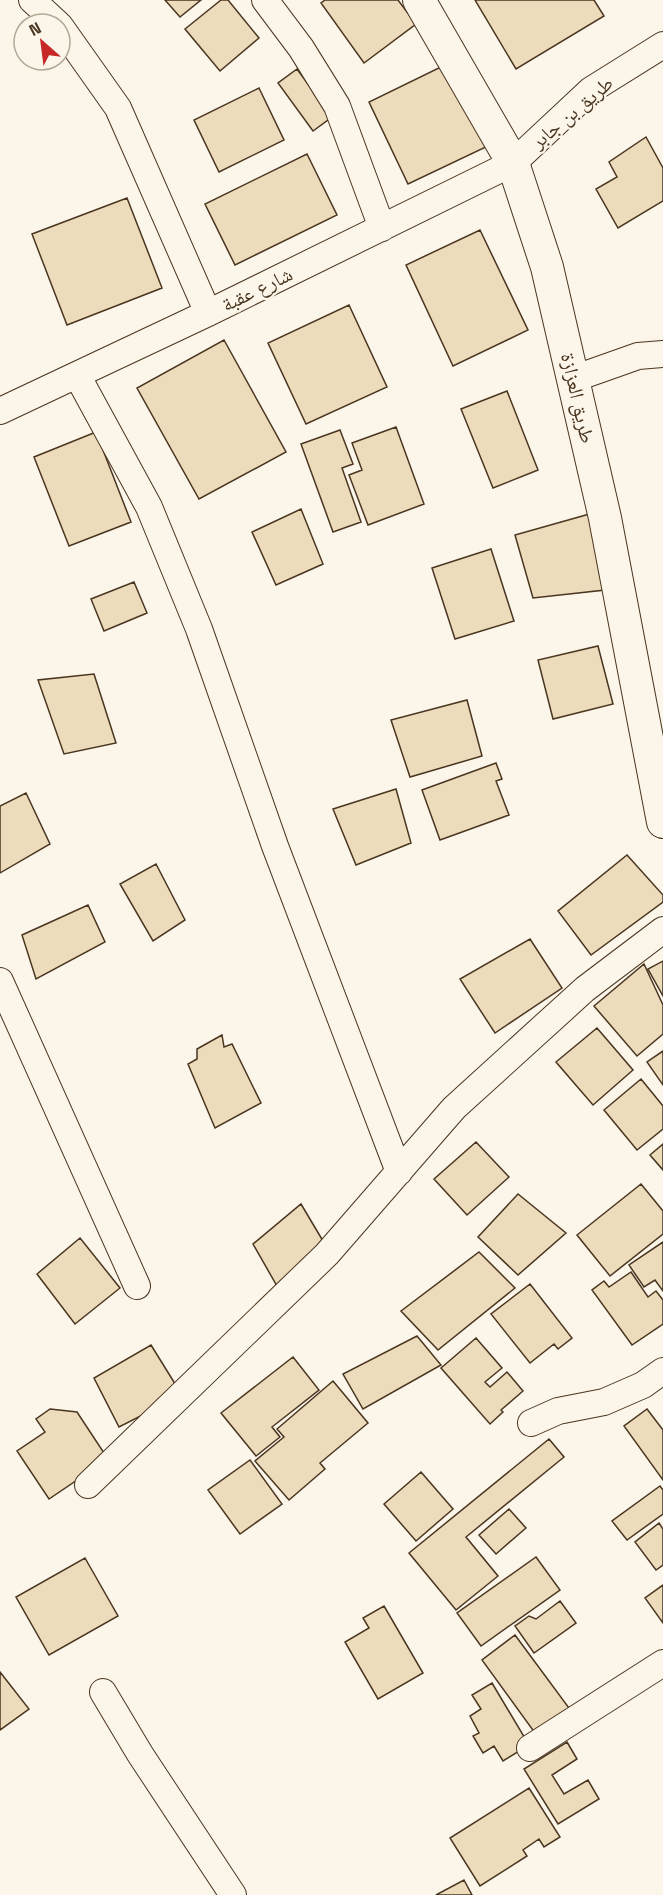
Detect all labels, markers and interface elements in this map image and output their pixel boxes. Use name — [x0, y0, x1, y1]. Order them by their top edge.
north arrow — [12, 12, 72, 72]
text: N — [26, 17, 45, 41]
street label: طريق بن جابر — [525, 70, 619, 155]
street label: شارع عقبة — [217, 261, 297, 317]
street label: طريق العزازة — [555, 350, 601, 446]

